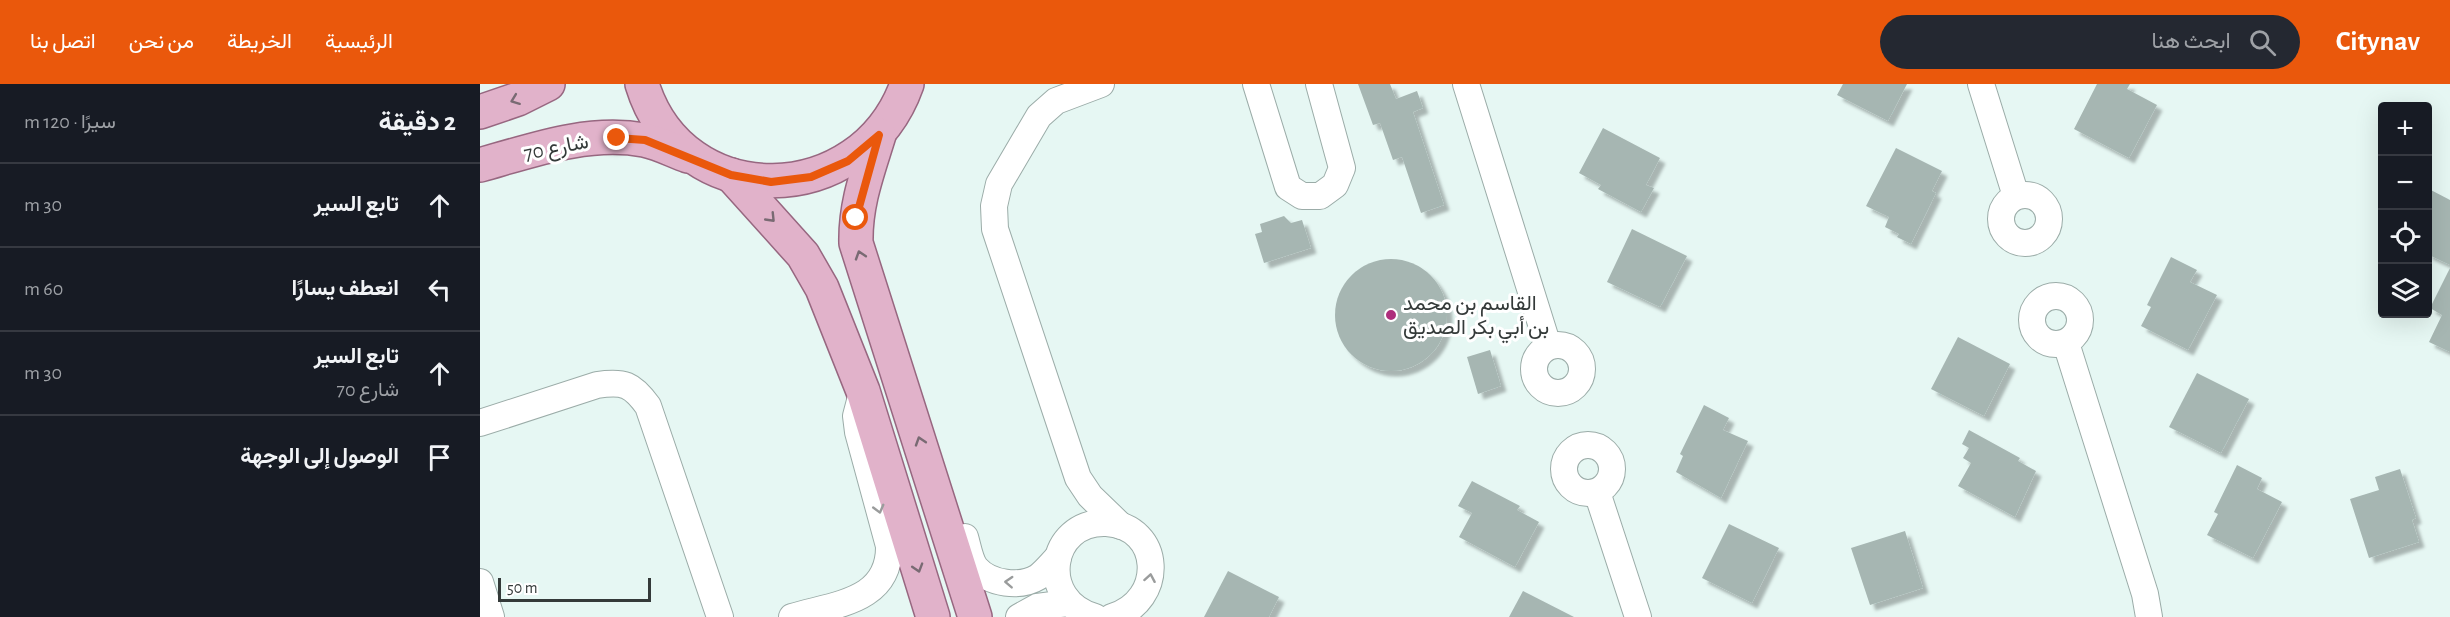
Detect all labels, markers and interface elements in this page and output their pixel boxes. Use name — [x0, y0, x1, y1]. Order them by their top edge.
search box — [1880, 15, 2300, 69]
icon: search — [2246, 26, 2279, 59]
text: Citynav — [2336, 28, 2420, 56]
text: ابحث هنا — [2152, 30, 2231, 52]
text: اتصل بنا — [30, 31, 96, 52]
text: من نحن — [129, 31, 194, 52]
text: الخريطة — [227, 31, 292, 52]
text: الرئيسية — [325, 31, 393, 52]
one-way arrow — [510, 92, 521, 105]
map controls — [2378, 102, 2432, 318]
button: + — [2378, 102, 2432, 156]
text: 2 دقيقة — [379, 109, 456, 135]
text: سيرًا · 120 m — [24, 112, 116, 132]
route end — [603, 124, 629, 150]
street label: شارع 70 — [522, 131, 591, 167]
button: − — [2378, 156, 2432, 210]
icon: ahead — [423, 189, 456, 222]
text: تابع السير — [314, 193, 399, 215]
text: 30 m — [24, 195, 62, 215]
route start — [842, 204, 868, 230]
one-way arrow — [763, 210, 774, 221]
button: locate — [2378, 210, 2432, 264]
one-way arrow — [855, 250, 867, 261]
button: layers — [2378, 264, 2432, 318]
icon: left — [423, 273, 456, 306]
text: انعطف يسارًا — [292, 277, 399, 299]
text: 60 m — [24, 279, 63, 299]
place label: القاسم بن محمد بن أبي بكر الصديق — [1403, 293, 1549, 344]
marker: القاسم بن محمد بن أبي بكر الصديق — [1384, 308, 1398, 322]
text: تابع السير — [314, 345, 399, 367]
icon: ahead — [423, 357, 456, 390]
text: 30 m — [24, 363, 62, 383]
text: شارع 70 — [337, 380, 399, 400]
one-way arrow — [915, 436, 927, 447]
icon: arrive — [423, 441, 456, 474]
text: الوصول إلى الوجهة — [240, 445, 399, 467]
one-way arrow — [872, 503, 884, 513]
one-way arrow — [911, 562, 923, 573]
one-way arrow — [1143, 573, 1155, 583]
scale bar — [498, 575, 651, 602]
one-way arrow — [1004, 575, 1013, 588]
text: 50 m — [507, 580, 538, 596]

